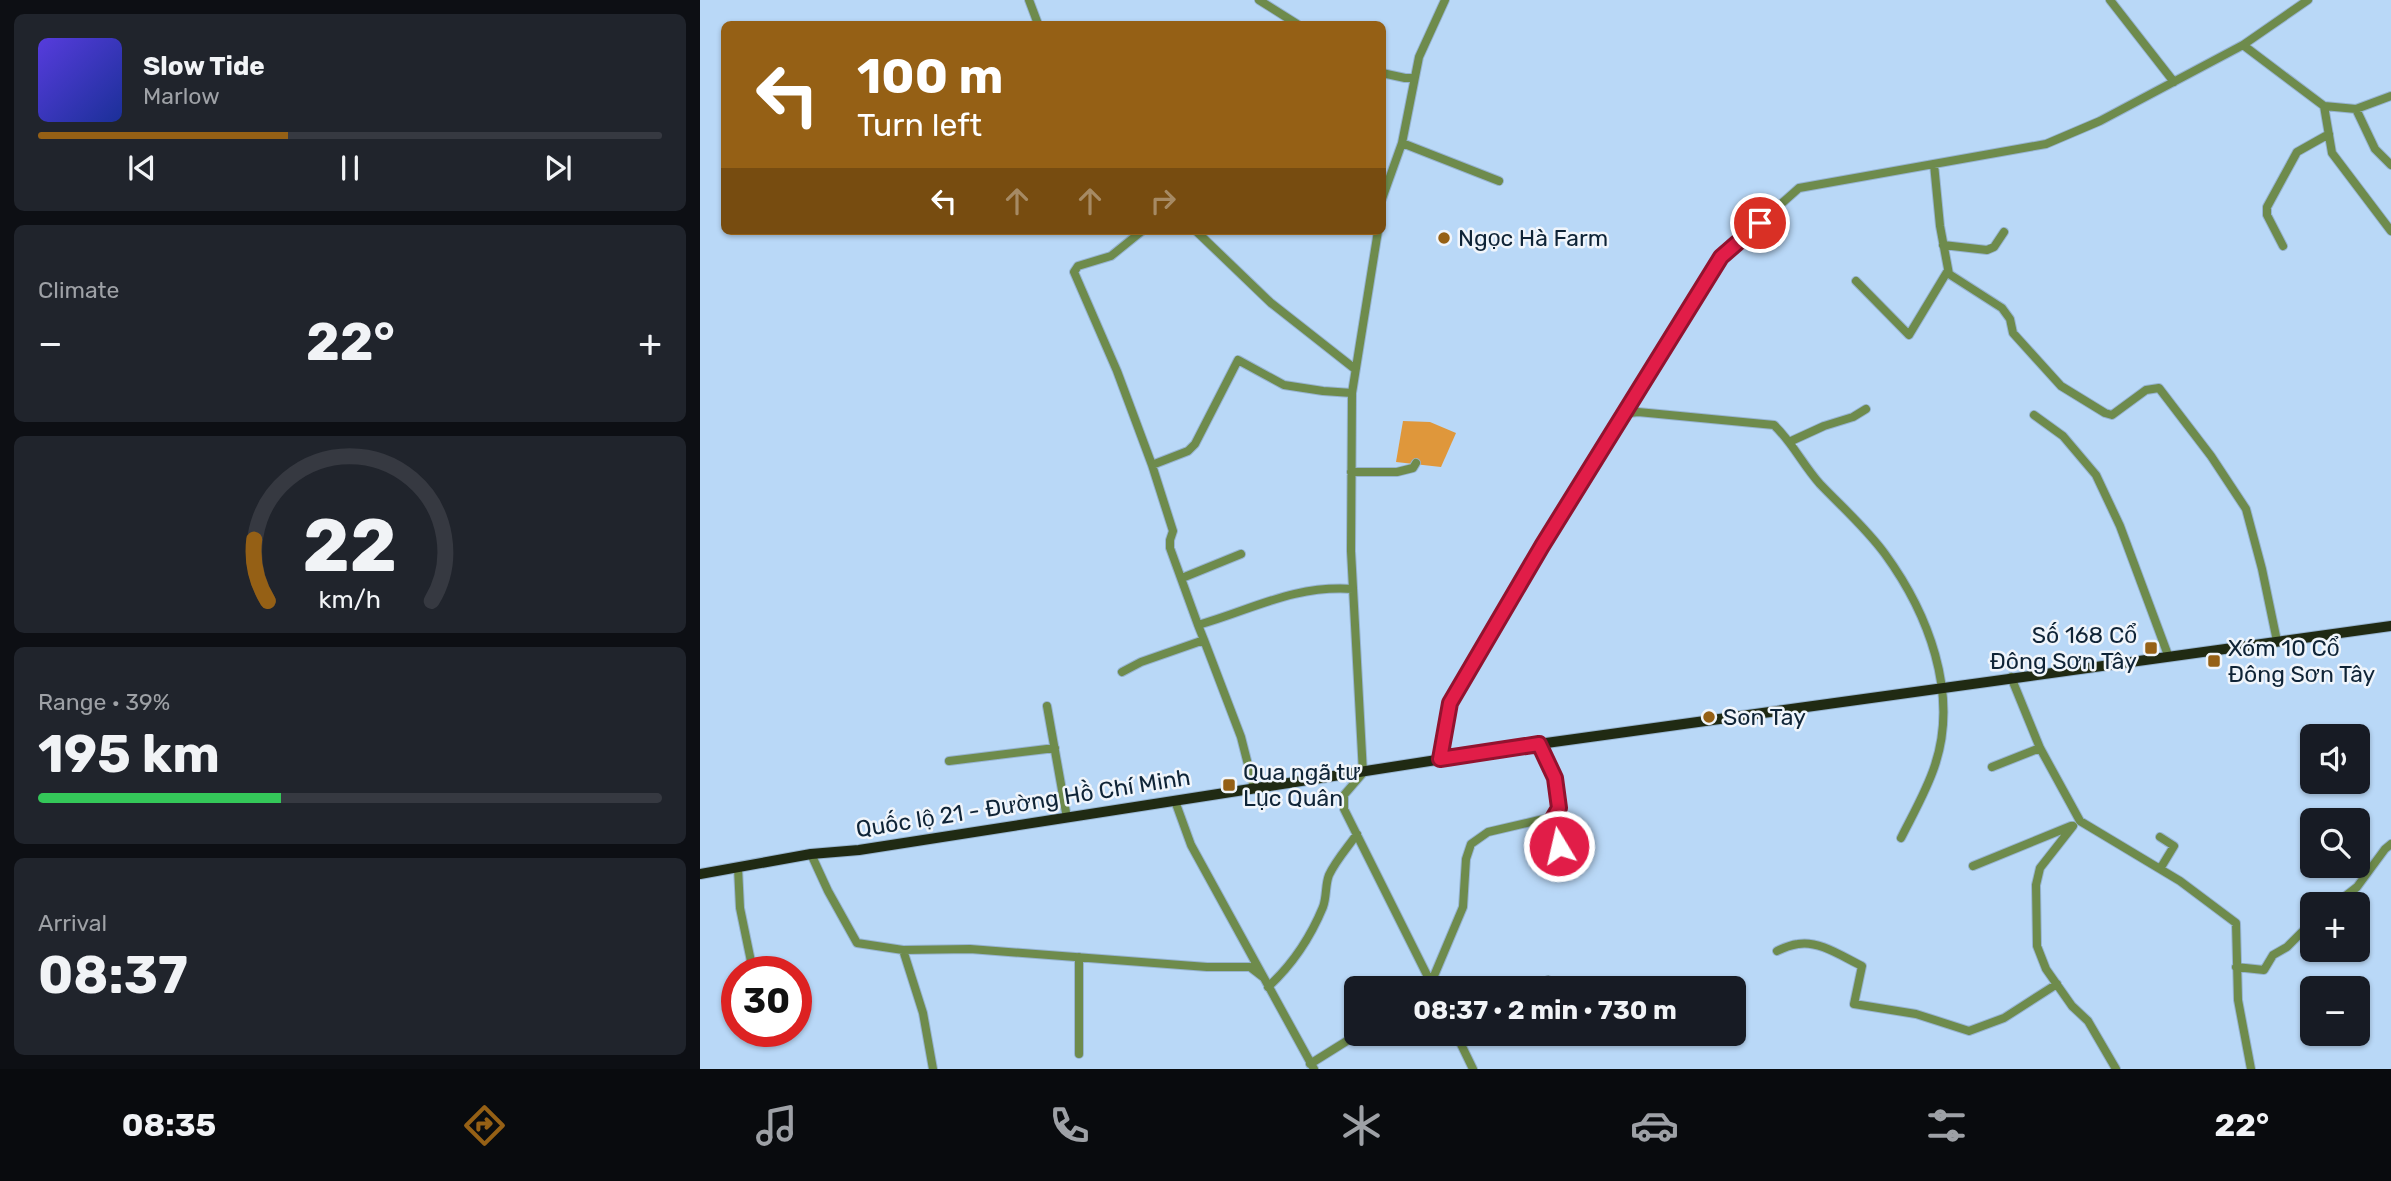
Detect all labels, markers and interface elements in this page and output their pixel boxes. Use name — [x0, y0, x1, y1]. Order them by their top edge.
text: 100 m — [857, 47, 1003, 105]
icon: left — [742, 49, 833, 140]
text: Slow Tide — [143, 51, 265, 82]
text: Marlow — [143, 82, 220, 110]
text: Turn left — [857, 106, 982, 144]
icon: previous — [123, 149, 161, 187]
icon: pause — [331, 149, 369, 187]
icon: next — [539, 149, 577, 187]
icon: left — [925, 182, 963, 220]
icon: ahead — [998, 182, 1036, 220]
icon: ahead — [1071, 182, 1109, 220]
icon: right — [1144, 182, 1182, 220]
pin — [1730, 193, 1790, 253]
icon: arrive — [1741, 204, 1779, 242]
place label: Ngọc Hà Farm — [1458, 224, 1608, 252]
marker: Ngọc Hà Farm — [1436, 230, 1452, 246]
text: Climate — [38, 276, 119, 304]
text: 22° — [306, 311, 395, 373]
text: − — [38, 320, 63, 366]
text: + — [638, 320, 662, 366]
text: 22 — [303, 503, 397, 589]
text: km/h — [319, 584, 381, 613]
place label: Số 168 Cổ Đông Sơn Tây — [1990, 621, 2137, 675]
place label: Xóm 10 Cổ Đông Sơn Tây — [2228, 634, 2376, 688]
marker: Số 168 Cổ Đông Sơn Tây — [2143, 640, 2159, 656]
marker: Xóm 10 Cổ Đông Sơn Tây — [2206, 653, 2222, 669]
text: Range · 39% — [38, 688, 170, 716]
place label: Son Tay — [1723, 703, 1806, 731]
marker: Son Tay — [1701, 709, 1717, 725]
text: 195 km — [38, 723, 220, 785]
map controls — [2300, 724, 2370, 1046]
button: sound — [2300, 724, 2370, 794]
place label: Qua ngã tư Lục Quân — [1243, 758, 1361, 812]
street label: Quốc lộ 21 - Đường Hồ Chí Minh — [854, 763, 1192, 843]
marker: Qua ngã tư Lục Quân — [1221, 777, 1237, 793]
button: search — [2300, 808, 2370, 878]
position arrow — [1522, 809, 1596, 883]
button: + — [2300, 892, 2370, 962]
text: Arrival — [38, 909, 107, 937]
text: 08:37 — [38, 944, 188, 1006]
speed limit sign: 30 — [721, 956, 812, 1047]
button: − — [2300, 976, 2370, 1046]
text: 08:37 · 2 min · 730 m — [1413, 995, 1677, 1026]
icon: directions — [460, 1101, 509, 1150]
icon: music — [752, 1101, 801, 1150]
icon: phone — [1045, 1101, 1094, 1150]
icon: climate — [1337, 1101, 1386, 1150]
icon: car — [1630, 1101, 1679, 1150]
icon: filters — [1922, 1101, 1971, 1150]
text: 08:35 — [122, 1106, 216, 1144]
text: 22° — [2214, 1106, 2269, 1144]

